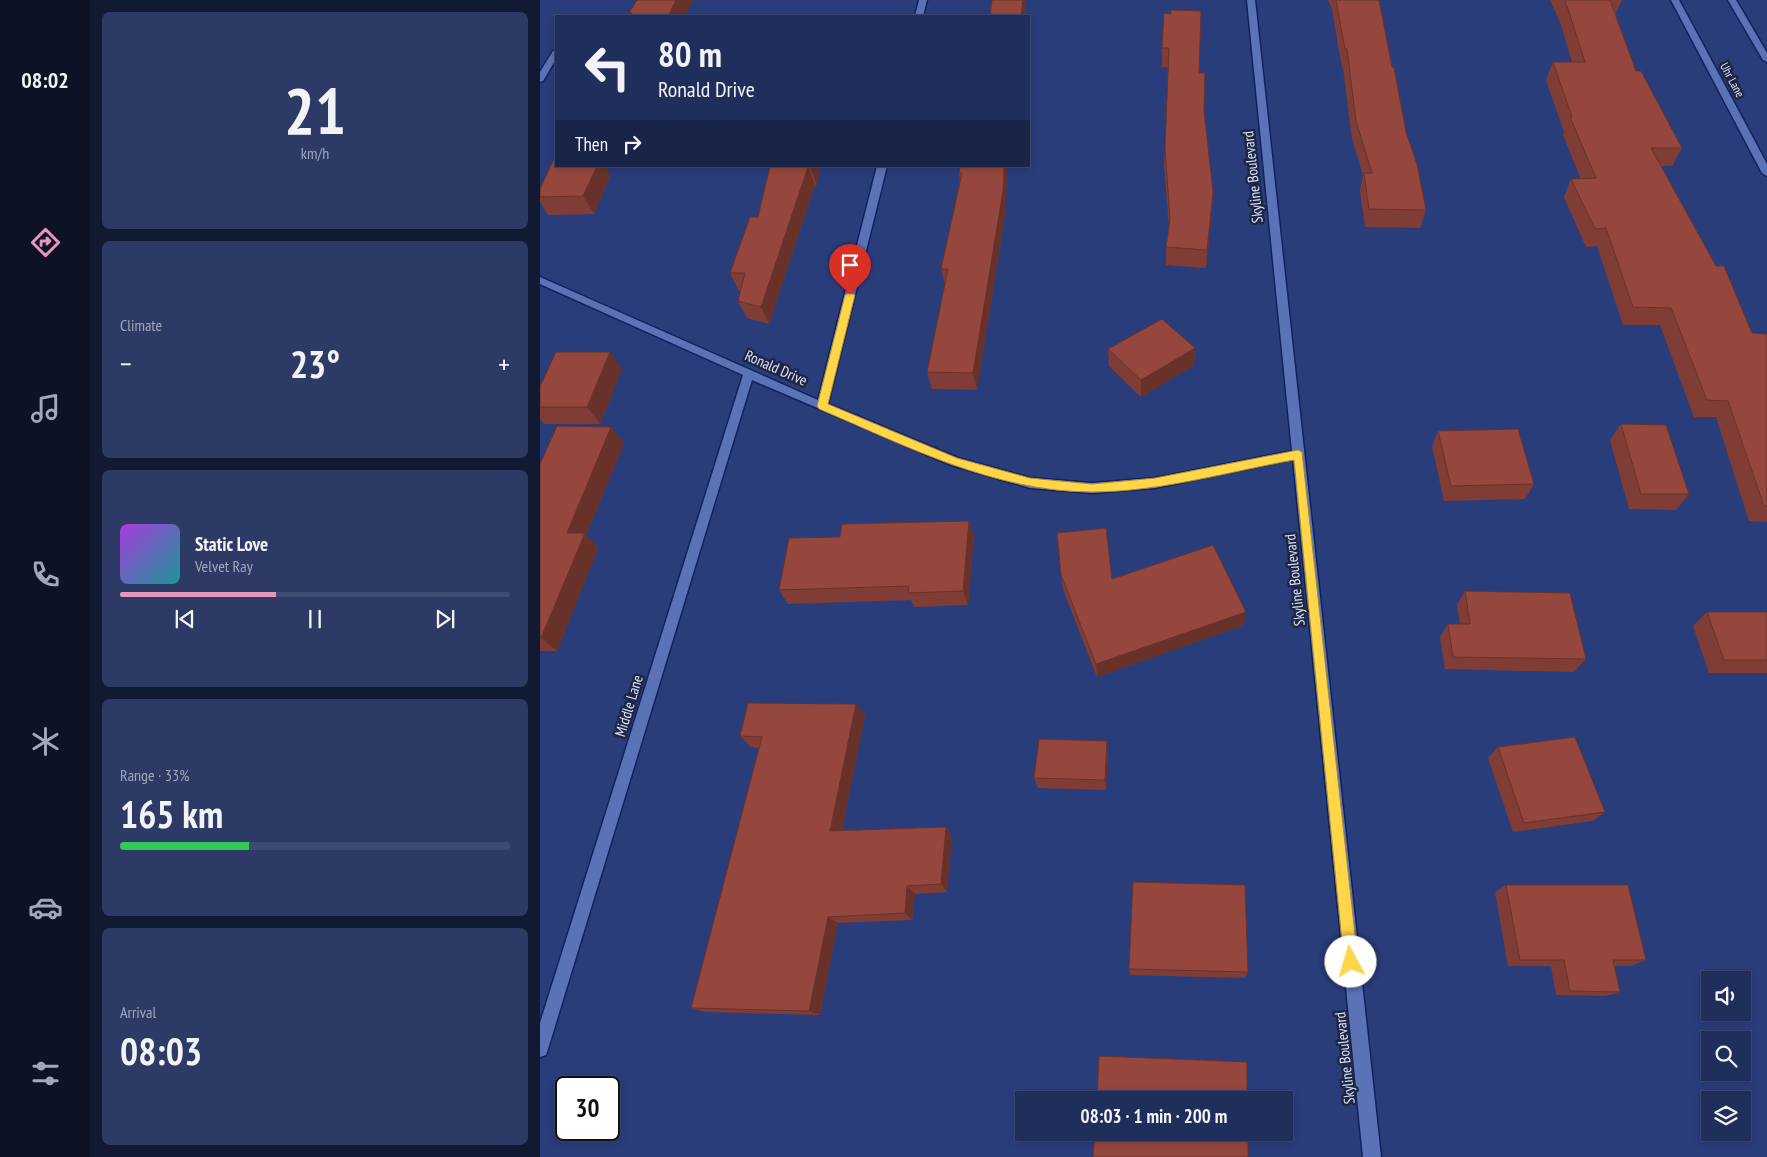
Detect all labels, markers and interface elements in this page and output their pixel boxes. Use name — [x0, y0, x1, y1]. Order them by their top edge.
text: 80 m — [658, 31, 722, 77]
icon: left — [575, 35, 640, 100]
street label: Uhr Lane — [1717, 60, 1748, 100]
text: 08:02 — [21, 66, 69, 94]
text: 21 — [284, 68, 346, 152]
text: Ronald Drive — [658, 75, 755, 103]
icon: right — [618, 130, 646, 158]
street label: Skyline Boulevard — [1238, 130, 1267, 224]
text: Then — [575, 132, 608, 156]
text: km/h — [301, 143, 329, 163]
icon: directions — [28, 225, 63, 260]
pin — [829, 244, 871, 295]
icon: arrive — [836, 251, 864, 279]
text: Climate — [120, 315, 162, 335]
text: 23° — [290, 339, 340, 388]
text: − — [120, 345, 132, 382]
text: + — [498, 345, 510, 382]
street label: Ronald Drive — [742, 345, 810, 390]
icon: music — [28, 391, 63, 426]
text: Static Love — [195, 532, 268, 556]
street label: Skyline Boulevard — [1280, 533, 1309, 627]
text: Velvet Ray — [195, 556, 253, 576]
icon: phone — [28, 557, 63, 592]
icon: previous — [171, 605, 199, 633]
icon: pause — [301, 605, 329, 633]
icon: next — [431, 605, 459, 633]
street label: Middle Lane — [610, 673, 647, 739]
icon: climate — [28, 724, 63, 759]
text: Range · 33% — [120, 765, 189, 785]
text: 165 km — [120, 789, 223, 838]
icon: car — [28, 890, 63, 925]
position arrow — [1324, 935, 1376, 987]
map controls — [1701, 971, 1751, 1141]
button: sound — [1701, 971, 1751, 1021]
text: Arrival — [120, 1002, 156, 1022]
street label: Skyline Boulevard — [1330, 1011, 1359, 1105]
text: 08:03 — [120, 1026, 202, 1075]
button: search — [1701, 1031, 1751, 1081]
icon: filters — [28, 1056, 63, 1091]
speed limit sign: 30 — [555, 1076, 620, 1141]
button: layers — [1701, 1091, 1751, 1141]
text: 08:03 · 1 min · 200 m — [1081, 1104, 1227, 1128]

